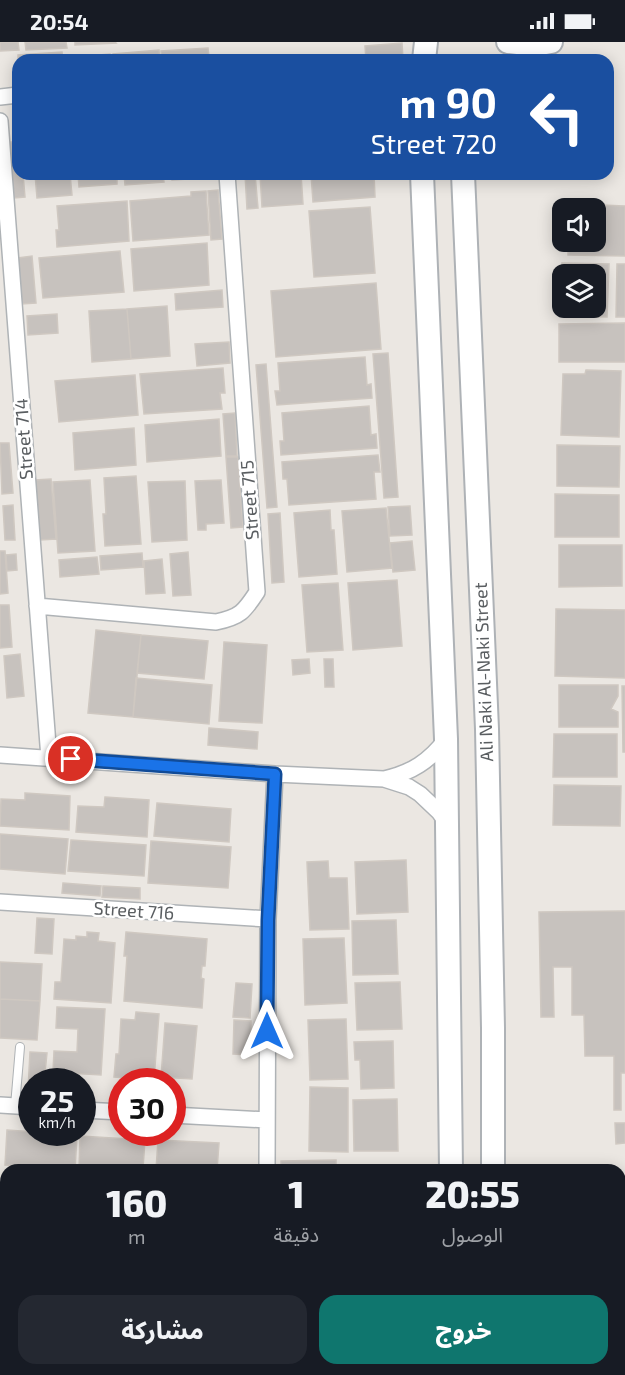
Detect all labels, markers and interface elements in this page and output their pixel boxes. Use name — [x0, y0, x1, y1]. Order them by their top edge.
text: 20:54 — [30, 8, 88, 34]
text: 90 m — [400, 76, 497, 126]
icon: left — [518, 78, 596, 156]
text: Street 720 — [371, 127, 497, 159]
map controls — [552, 198, 606, 318]
button: sound — [552, 198, 606, 252]
button: layers — [552, 264, 606, 318]
street label: Street 714 — [9, 398, 37, 480]
street label: Street 715 — [235, 459, 263, 541]
street label: Ali Naki Al-Naki Street — [469, 582, 497, 762]
pin — [45, 733, 96, 784]
icon: arrive — [54, 742, 87, 775]
street label: Street 716 — [93, 896, 175, 924]
position arrow — [235, 999, 299, 1063]
speed limit sign: 30 — [108, 1068, 186, 1146]
text: 25 — [40, 1082, 74, 1118]
text: km/h — [38, 1113, 76, 1131]
text: 1 — [288, 1172, 304, 1215]
text: 20:55 — [425, 1172, 520, 1215]
text: 160 — [106, 1181, 167, 1224]
text: دقيقة — [273, 1222, 319, 1246]
text: الوصول — [442, 1222, 503, 1246]
text: m — [128, 1224, 146, 1248]
button: مشاركة — [18, 1295, 307, 1364]
button: خروج — [319, 1295, 608, 1364]

